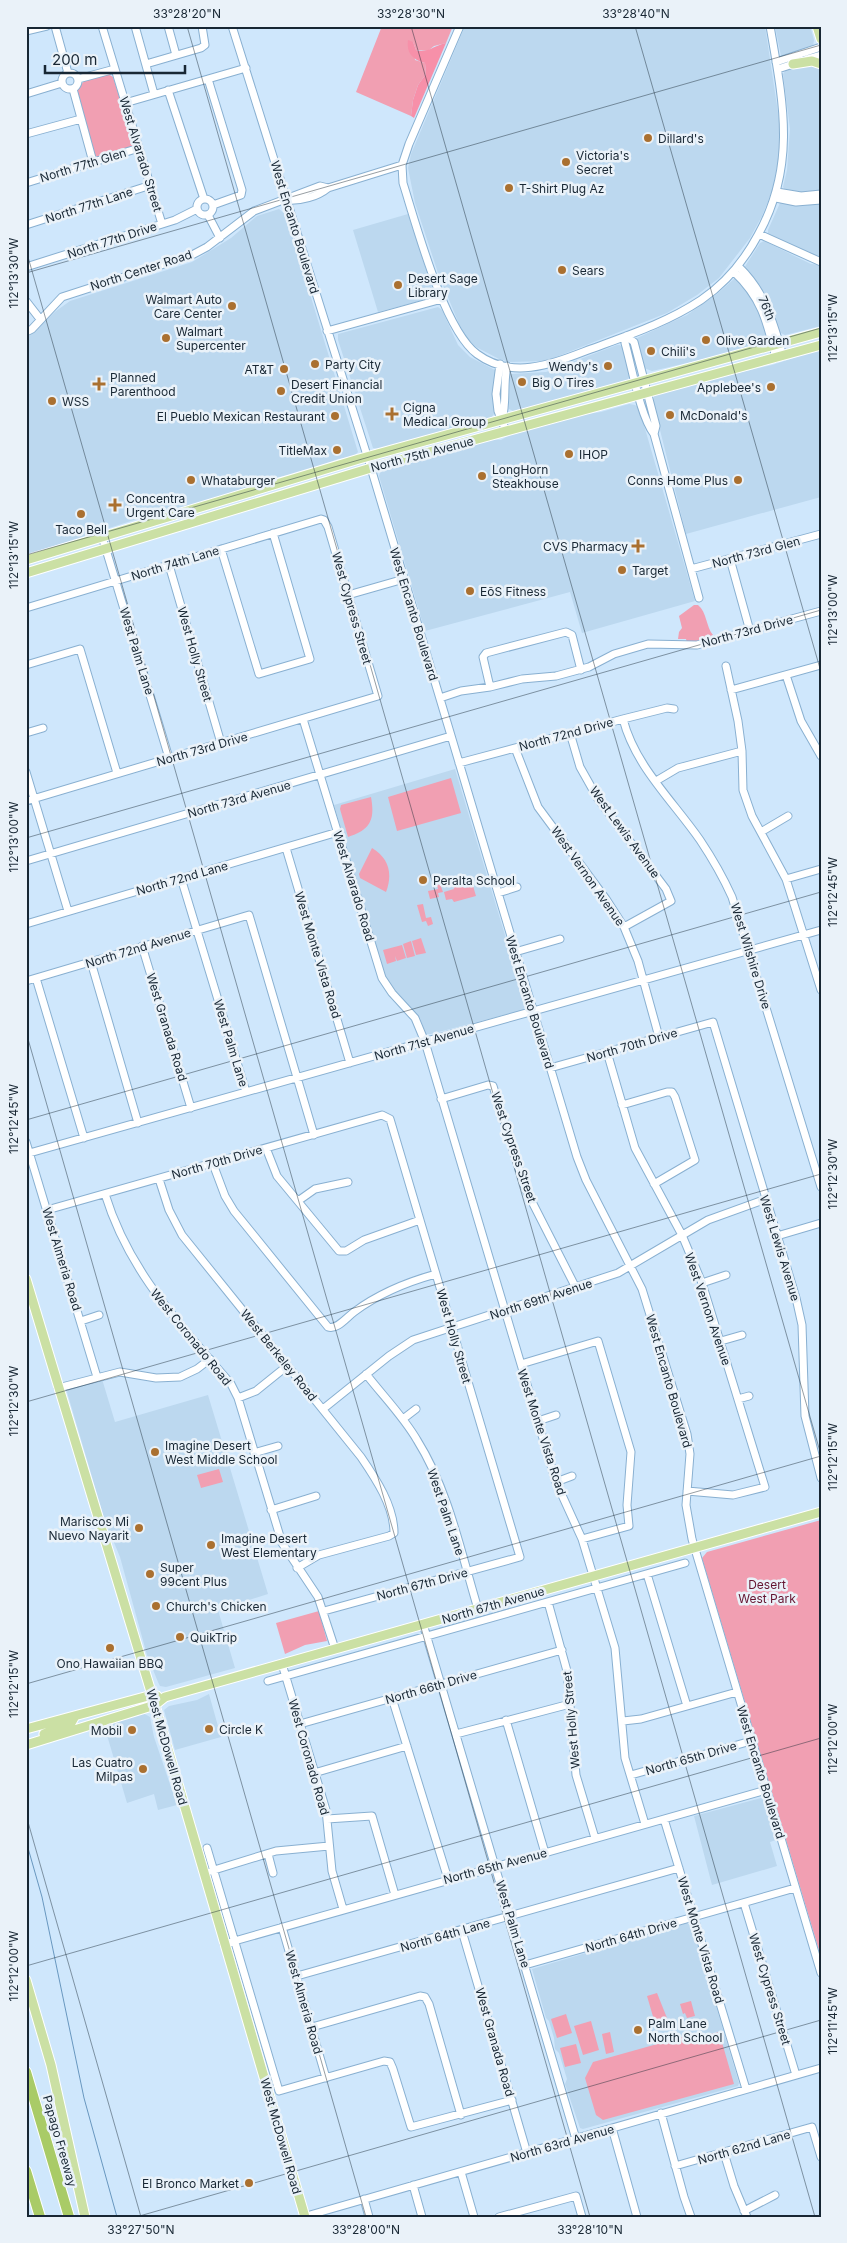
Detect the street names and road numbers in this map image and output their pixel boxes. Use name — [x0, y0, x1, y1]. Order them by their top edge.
street label: West Alvarado Street — [116, 95, 166, 213]
street label: North 77th Glen — [38, 145, 128, 185]
street label: West Encanto Boulevard — [268, 159, 322, 295]
street label: North 77th Lane — [43, 184, 135, 226]
street label: North 77th Drive — [65, 218, 159, 262]
street label: North Center Road — [88, 247, 194, 293]
street label: 76th — [755, 294, 779, 322]
street label: North 75th Avenue — [369, 433, 475, 475]
street label: North 73rd Glen — [710, 533, 802, 571]
street label: North 74th Lane — [129, 542, 221, 584]
street label: West Encanto Boulevard — [387, 546, 441, 682]
street label: West Cypress Street — [329, 550, 375, 666]
street label: West Palm Lane — [117, 605, 157, 697]
street label: West Holly Street — [174, 605, 216, 703]
street label: North 73rd Drive — [700, 612, 794, 650]
street label: North 72nd Drive — [517, 714, 615, 754]
street label: North 73rd Drive — [155, 729, 249, 769]
street label: North 73rd Avenue — [186, 777, 292, 821]
street label: West Lewis Avenue — [587, 783, 663, 881]
street label: West Vernon Avenue — [548, 823, 628, 929]
street label: West Alvarado Road — [330, 829, 378, 943]
street label: North 72nd Lane — [134, 858, 230, 898]
street label: West Monte Vista Road — [292, 890, 344, 1020]
street label: West Wilshire Drive — [728, 901, 774, 1011]
street label: North 72nd Avenue — [83, 925, 193, 971]
street label: West Encanto Boulevard — [503, 934, 557, 1070]
street label: West Granada Road — [143, 971, 191, 1083]
street label: West Palm Lane — [211, 997, 251, 1089]
street label: North 71st Avenue — [373, 1021, 475, 1063]
street label: North 70th Drive — [585, 1025, 679, 1065]
street label: West Cypress Street — [488, 1090, 540, 1204]
street label: North 70th Drive — [170, 1142, 264, 1182]
street label: West Lewis Avenue — [757, 1193, 803, 1303]
street label: West Almeria Road — [39, 1206, 85, 1312]
street label: West Vernon Avenue — [682, 1251, 734, 1367]
street label: North 69th Avenue — [488, 1275, 594, 1323]
street label: West Coronado Road — [147, 1286, 235, 1388]
street label: West Holly Street — [433, 1287, 475, 1385]
street label: West Berkeley Road — [237, 1306, 321, 1404]
street label: West Encanto Boulevard — [643, 1312, 695, 1450]
street label: West Monte Vista Road — [515, 1367, 569, 1497]
street label: West Palm Lane — [424, 1467, 468, 1557]
street label: North 67th Drive — [375, 1565, 469, 1603]
street label: North 67th Avenue — [440, 1583, 546, 1627]
street label: North 66th Drive — [384, 1667, 478, 1707]
street label: West Holly Street — [559, 1671, 583, 1769]
street label: West McDowell Road — [143, 1687, 191, 1807]
street label: West Coronado Road — [285, 1697, 333, 1817]
street label: West Encanto Boulevard — [734, 1704, 788, 1840]
street label: North 65th Drive — [644, 1738, 738, 1778]
street label: North 65th Avenue — [442, 1845, 548, 1887]
street label: West Monte Vista Road — [675, 1875, 727, 2005]
street label: West Palm Lane — [493, 1878, 533, 1970]
street label: North 64th Lane — [398, 1915, 492, 1955]
street label: North 64th Drive — [583, 1915, 679, 1955]
street label: West Cypress Street — [746, 1931, 794, 2047]
street label: West Almeria Road — [282, 1948, 326, 2056]
street label: West Granada Road — [472, 1986, 518, 2098]
street label: West McDowell Road — [257, 2076, 305, 2196]
street label: Papago Freeway — [40, 2094, 80, 2189]
street label: North 63rd Avenue — [508, 2121, 616, 2165]
street label: North 62nd Lane — [696, 2127, 792, 2167]

